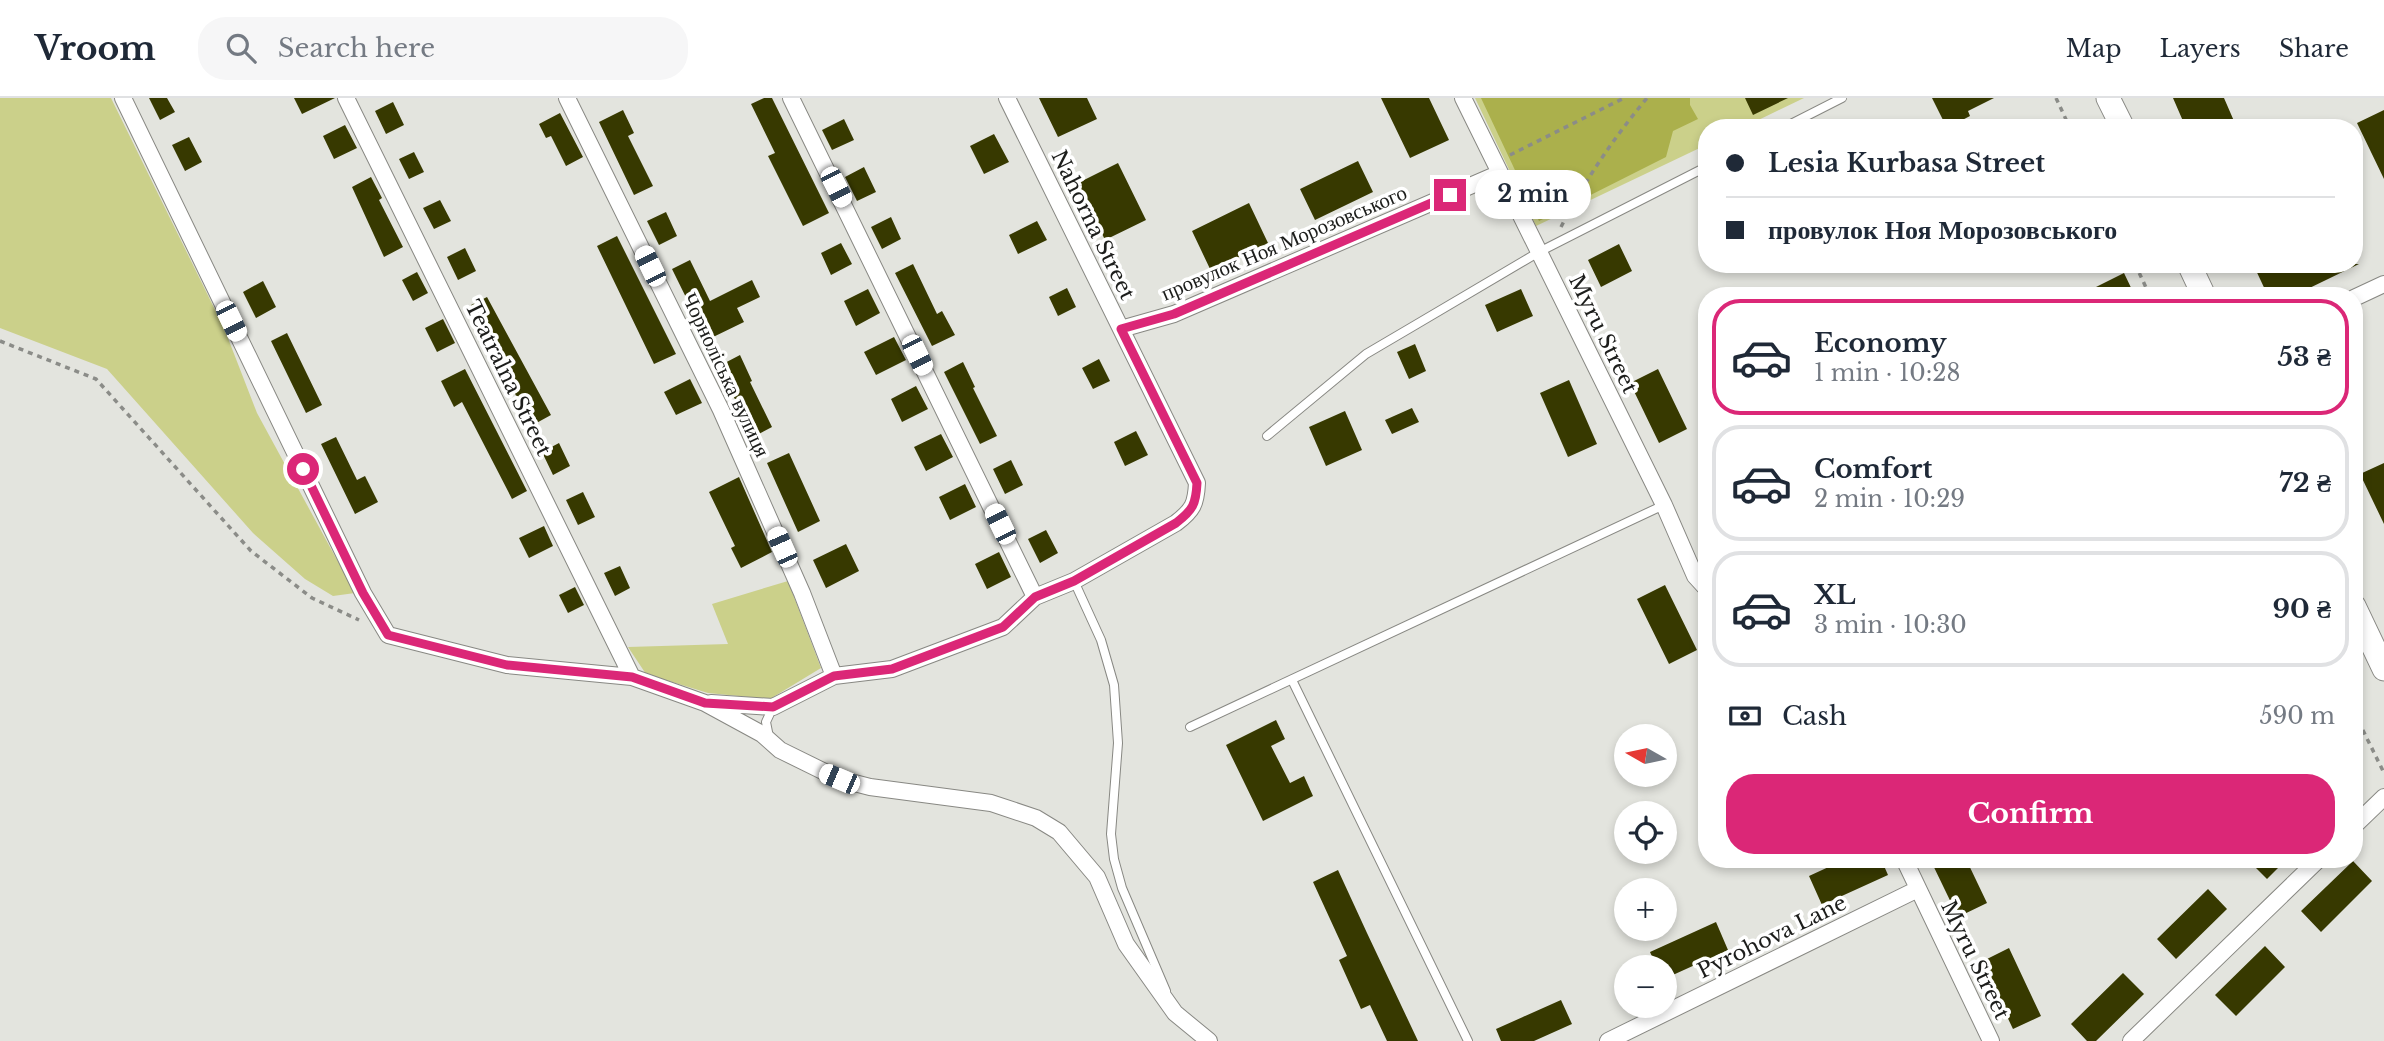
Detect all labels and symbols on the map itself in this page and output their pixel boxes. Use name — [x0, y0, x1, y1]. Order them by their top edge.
street label: Nahorna Street — [1046, 146, 1140, 304]
car — [818, 164, 855, 210]
callout: 2 min — [1474, 170, 1590, 220]
street label: провулок Ноя Морозовського — [1157, 179, 1411, 307]
route end — [1434, 179, 1466, 211]
car — [632, 243, 669, 289]
street label: Myru Street — [1563, 270, 1643, 398]
street label: Чорноліська вулиця — [677, 289, 776, 461]
street label: Teatralna Street — [459, 296, 557, 460]
car — [213, 298, 250, 344]
car — [899, 332, 936, 378]
route start — [287, 453, 319, 485]
car — [982, 501, 1019, 547]
car — [764, 524, 801, 570]
north arrow — [1614, 724, 1676, 788]
car — [816, 761, 863, 797]
street label: Pyrohova Lane — [1693, 890, 1851, 984]
street label: Myru Street — [1935, 896, 2015, 1024]

